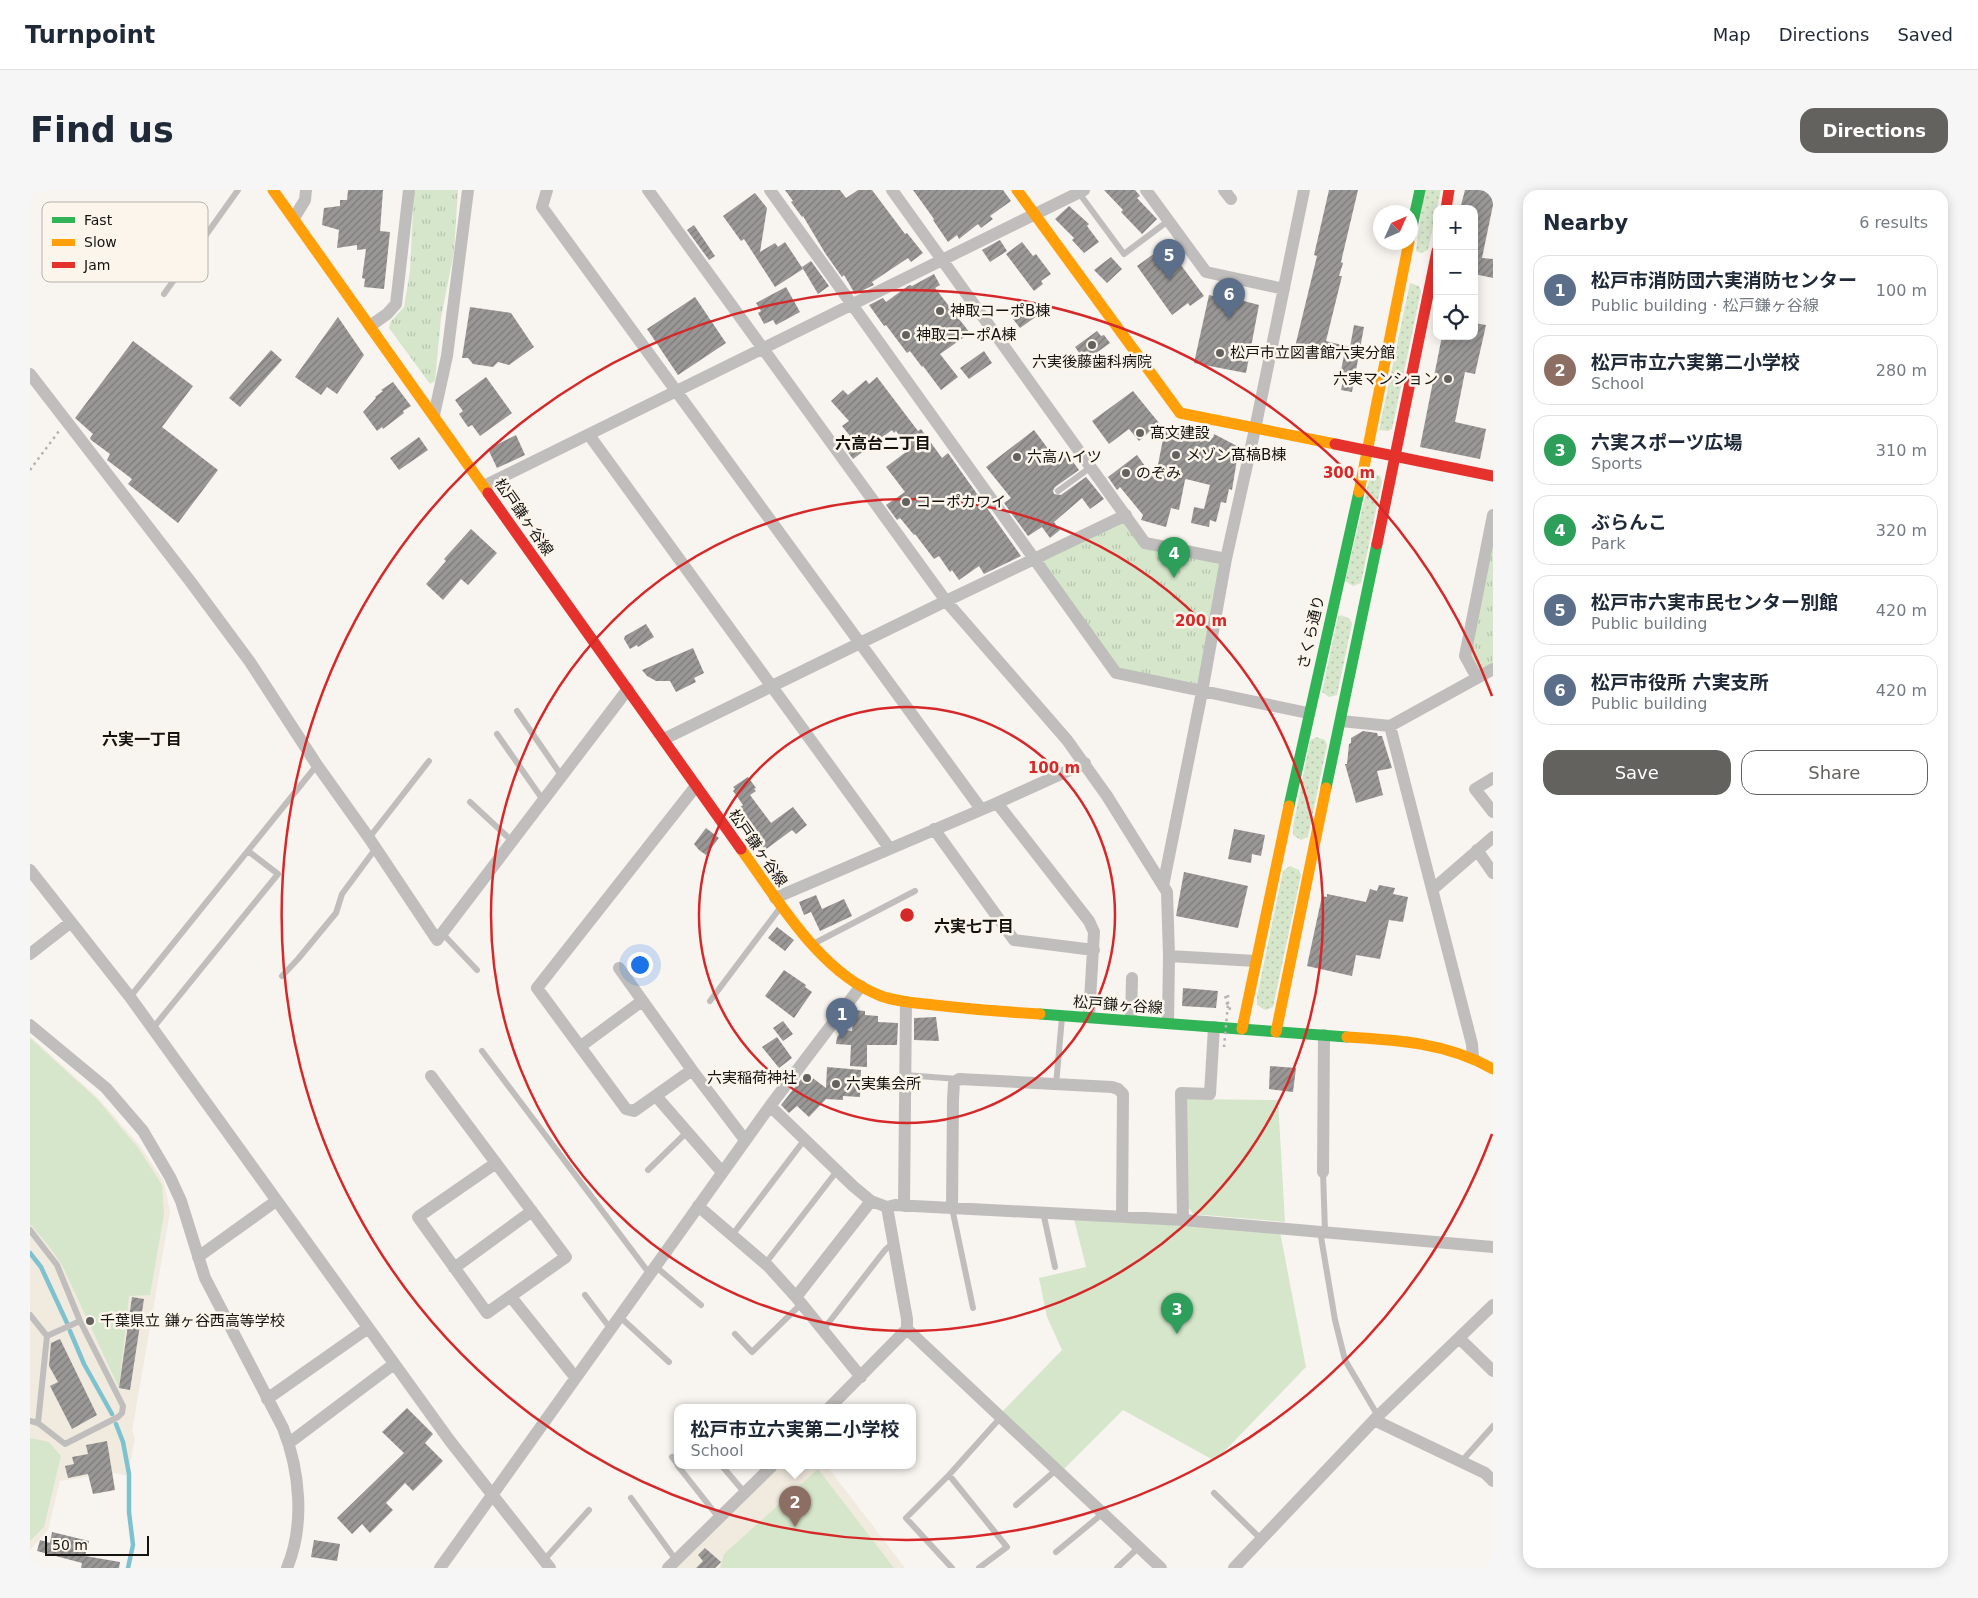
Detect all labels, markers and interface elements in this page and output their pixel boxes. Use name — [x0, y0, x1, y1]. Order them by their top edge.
text: Turnpoint — [25, 21, 155, 49]
text: Map — [1713, 24, 1751, 45]
text: Directions — [1779, 24, 1869, 45]
text: Saved — [1897, 24, 1953, 45]
button: Directions — [1800, 108, 1948, 153]
text: Find us — [30, 110, 174, 150]
legend — [42, 202, 208, 282]
north arrow — [1373, 205, 1418, 250]
map controls — [1433, 205, 1478, 340]
button: + — [1433, 205, 1478, 250]
text: Nearby — [1543, 211, 1628, 235]
text: Fast — [84, 212, 113, 228]
text: 6 results — [1859, 213, 1928, 232]
text: Slow — [84, 234, 117, 250]
pin: 5 — [1153, 239, 1185, 280]
button: − — [1433, 250, 1478, 295]
text: Jam — [83, 257, 110, 273]
text: 松戸市消防団六実消防センター — [1591, 269, 1857, 291]
pin: 6 — [1213, 278, 1245, 319]
text: 1 — [1554, 281, 1566, 300]
text: 100 m — [1876, 281, 1927, 300]
button: locate — [1433, 295, 1478, 340]
text: Public building · 松戸鎌ヶ谷線 — [1591, 296, 1819, 315]
place label: 神取コーポB棟 — [950, 302, 1050, 320]
marker: 神取コーポB棟 — [934, 305, 946, 317]
place label: 神取コーポA棟 — [916, 326, 1016, 344]
marker: 神取コーポA棟 — [900, 329, 912, 341]
marker: 六実後藤歯科病院 — [1086, 339, 1098, 351]
place label: 松戸市立図書館六実分館 — [1230, 344, 1395, 362]
marker: 松戸市立図書館六実分館 — [1214, 347, 1226, 359]
text: 松戸市立六実第二小学校 — [1591, 351, 1800, 373]
place label: 六実後藤歯科病院 — [1032, 353, 1152, 371]
text: 2 — [1554, 361, 1566, 380]
text: 280 m — [1876, 361, 1927, 380]
place label: 六実マンション — [1333, 370, 1438, 388]
marker: 六実マンション — [1442, 373, 1454, 385]
text: School — [1591, 374, 1644, 393]
place label: 髙文建設 — [1150, 424, 1210, 442]
marker: 髙文建設 — [1134, 427, 1146, 439]
text: 六実スポーツ広場 — [1591, 431, 1743, 453]
district label: 六高台二丁目 — [835, 434, 931, 453]
text: 3 — [1554, 441, 1566, 460]
text: 310 m — [1876, 441, 1927, 460]
place label: メゾン髙槁B棟 — [1186, 446, 1286, 464]
place label: 六高ハイツ — [1027, 448, 1102, 466]
marker: メゾン髙槁B棟 — [1170, 449, 1182, 461]
marker: 六高ハイツ — [1011, 451, 1023, 463]
text: Sports — [1591, 454, 1642, 473]
place label: のぞみ — [1136, 464, 1181, 482]
text: 300 m — [1323, 464, 1375, 482]
marker: のぞみ — [1120, 467, 1132, 479]
street label: 松戸鎌ヶ谷線 — [491, 475, 557, 559]
place label: コーポカワイ — [916, 493, 1006, 511]
marker: コーポカワイ — [900, 496, 912, 508]
text: ぶらんこ — [1591, 511, 1667, 533]
text: 4 — [1554, 521, 1566, 540]
text: 320 m — [1876, 521, 1927, 540]
text: Park — [1591, 534, 1626, 553]
pin: 4 — [1158, 537, 1190, 578]
text: 松戸市六実市民センター別館 — [1591, 591, 1838, 613]
street label: さくら通り — [1294, 593, 1328, 671]
text: 5 — [1554, 601, 1566, 620]
text: 420 m — [1876, 601, 1927, 620]
text: 200 m — [1175, 612, 1227, 630]
text: Public building — [1591, 614, 1708, 633]
text: 松戸市役所 六実支所 — [1591, 671, 1769, 693]
text: 6 — [1554, 681, 1566, 700]
text: 420 m — [1876, 681, 1927, 700]
text: Public building — [1591, 694, 1708, 713]
district label: 六実一丁目 — [102, 730, 182, 749]
button: Save — [1543, 750, 1731, 795]
button: Share — [1741, 750, 1928, 795]
text: 100 m — [1028, 759, 1080, 777]
street label: 松戸鎌ヶ谷線 — [725, 806, 791, 890]
centre of rings — [898, 906, 916, 924]
district label: 六実七丁目 — [934, 917, 1014, 936]
your location — [627, 952, 653, 978]
street label: 松戸鎌ヶ谷線 — [1072, 993, 1164, 1017]
pin: 1 — [826, 998, 858, 1039]
place label: 六実稲荷神社 — [707, 1069, 797, 1087]
marker: 六実稲荷神社 — [801, 1072, 813, 1084]
place label: 六実集会所 — [846, 1075, 921, 1093]
marker: 六実集会所 — [830, 1078, 842, 1090]
pin: 3 — [1161, 1293, 1193, 1334]
place label: 千葉県立 鎌ヶ谷西高等学校 — [100, 1312, 285, 1330]
marker: 千葉県立 鎌ヶ谷西高等学校 — [84, 1315, 96, 1327]
popup — [674, 1404, 916, 1469]
text: 松戸市立六実第二小学校 — [690, 1418, 900, 1440]
text: School — [690, 1441, 744, 1460]
pin: 2 — [779, 1486, 811, 1527]
scale bar — [45, 1533, 149, 1556]
text: 50 m — [52, 1537, 88, 1553]

